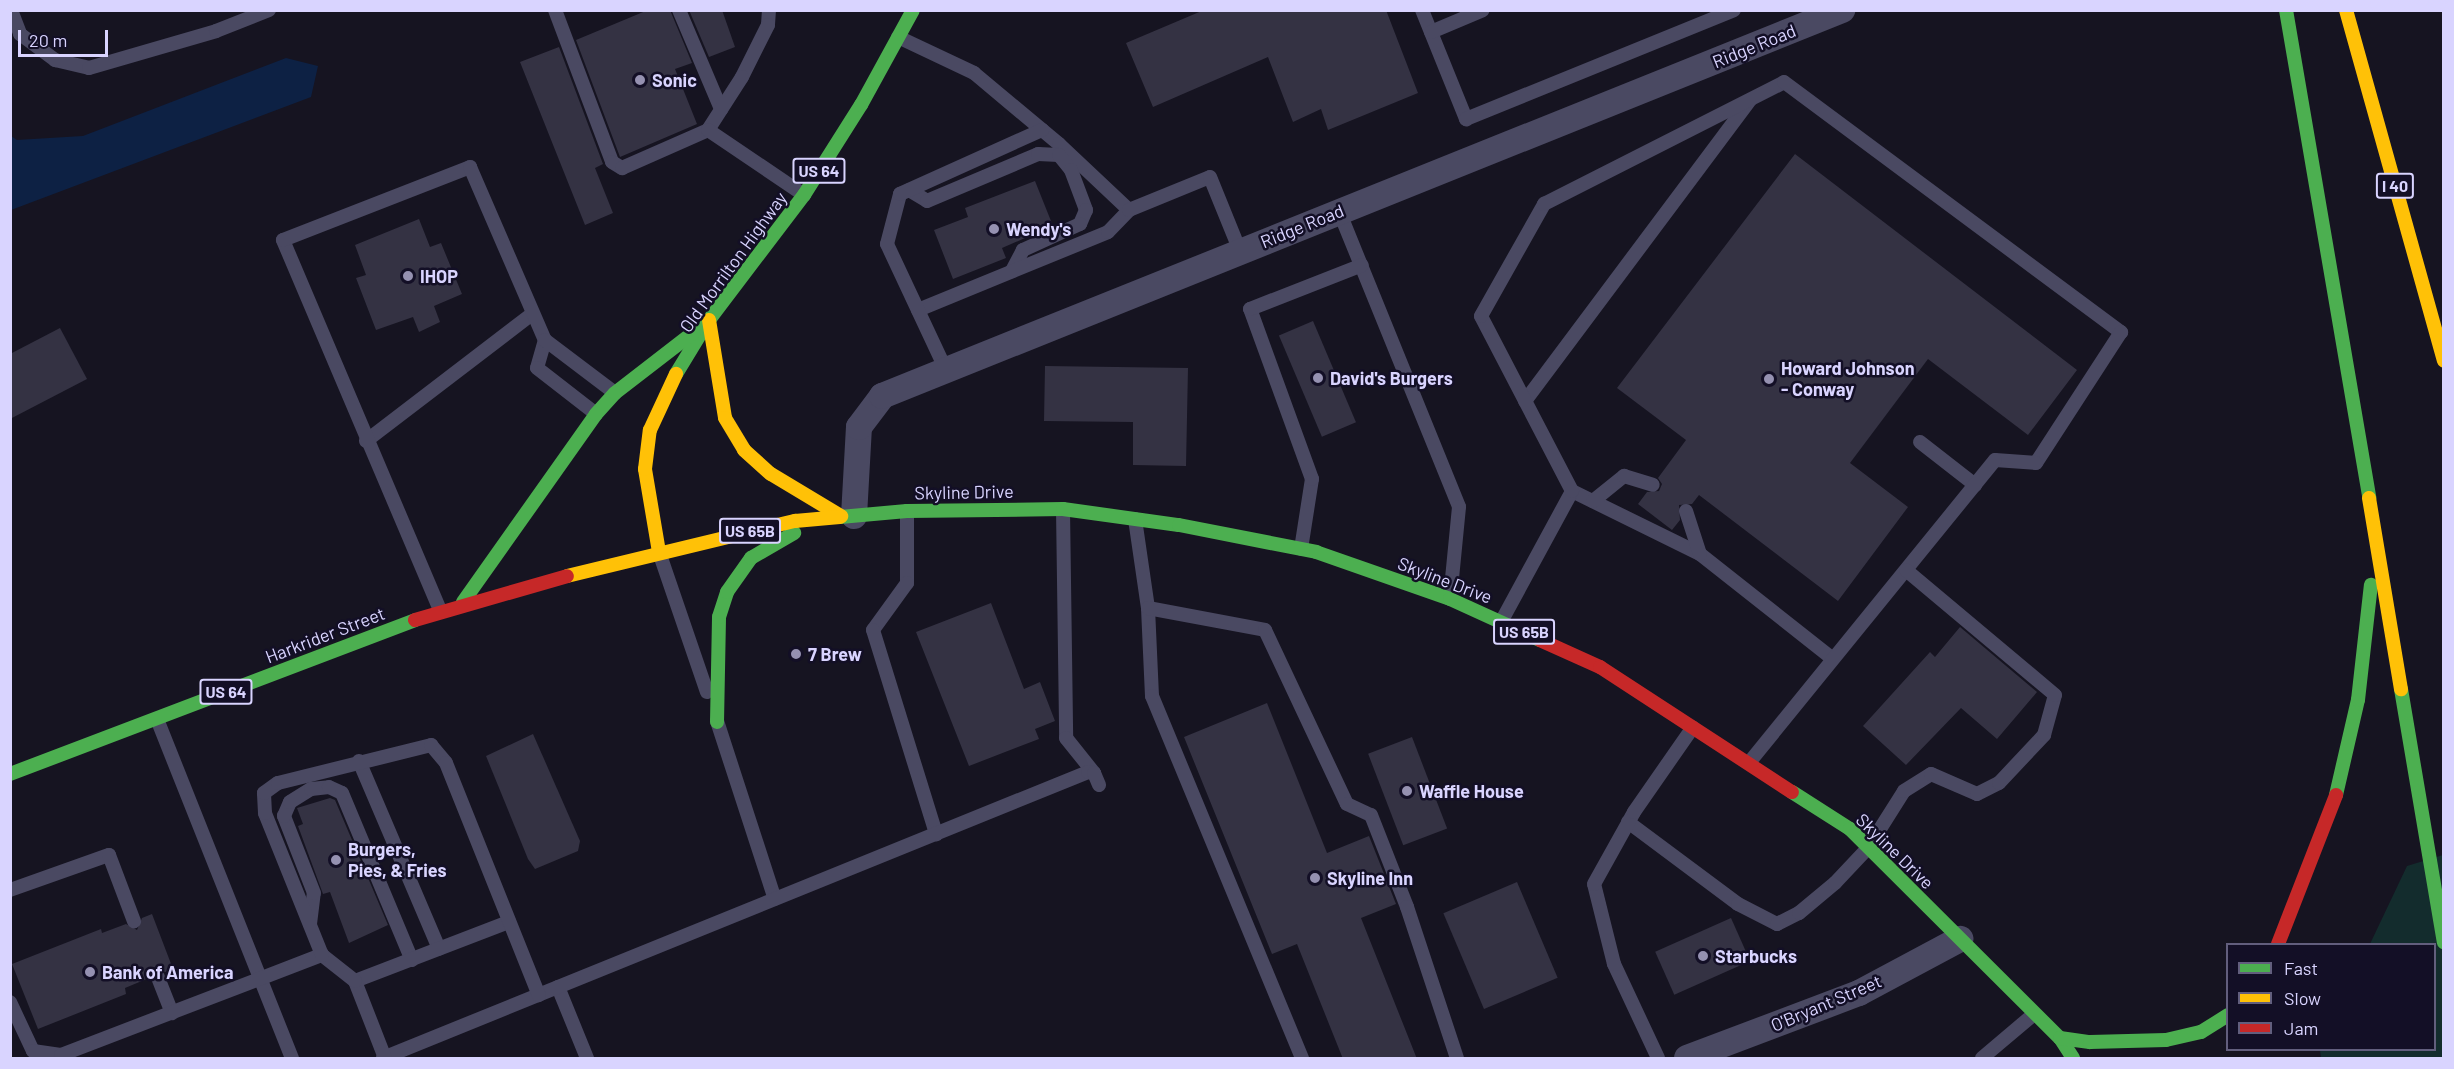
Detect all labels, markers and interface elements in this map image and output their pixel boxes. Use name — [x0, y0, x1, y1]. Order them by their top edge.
scale bar — [21, 18, 111, 56]
street label: Ridge Road — [1709, 19, 1799, 73]
text: 20 m — [29, 29, 67, 51]
place label: Sonic — [652, 69, 697, 91]
marker: Sonic — [633, 73, 647, 87]
road number: US 64 — [792, 158, 846, 184]
road number: I 40 — [2376, 173, 2414, 199]
street label: Old Morrilton Highway — [675, 188, 791, 336]
street label: Ridge Road — [1257, 199, 1347, 253]
place label: Wendy's — [1006, 218, 1071, 240]
marker: Wendy's — [987, 222, 1001, 236]
place label: IHOP — [420, 265, 458, 287]
marker: IHOP — [401, 269, 415, 283]
place label: Howard Johnson - Conway — [1781, 358, 1915, 400]
place label: David's Burgers — [1330, 367, 1453, 389]
marker: David's Burgers — [1311, 371, 1325, 385]
marker: Howard Johnson - Conway — [1762, 372, 1776, 386]
street label: Skyline Drive — [914, 480, 1014, 504]
road number: US 65B — [718, 518, 782, 544]
street label: Skyline Drive — [1395, 552, 1495, 608]
street label: Harkrider Street — [262, 602, 388, 668]
road number: US 65B — [1492, 619, 1556, 645]
place label: 7 Brew — [808, 643, 862, 665]
marker: 7 Brew — [789, 647, 803, 661]
road number: US 64 — [199, 679, 253, 705]
place label: Waffle House — [1419, 780, 1524, 802]
marker: Waffle House — [1400, 784, 1414, 798]
street label: Skyline Drive — [1852, 809, 1938, 893]
place label: Burgers, Pies, & Fries — [348, 839, 447, 882]
marker: Burgers, Pies, & Fries — [329, 853, 343, 867]
place label: Skyline Inn — [1327, 867, 1413, 889]
marker: Skyline Inn — [1308, 871, 1322, 885]
legend — [2226, 943, 2436, 1051]
place label: Starbucks — [1715, 945, 1797, 967]
marker: Starbucks — [1696, 949, 1710, 963]
text: Fast — [2284, 957, 2318, 979]
place label: Bank of America — [102, 961, 234, 983]
marker: Bank of America — [83, 965, 97, 979]
street label: O'Bryant Street — [1767, 970, 1885, 1036]
text: Slow — [2284, 987, 2321, 1009]
text: Jam — [2284, 1017, 2318, 1039]

